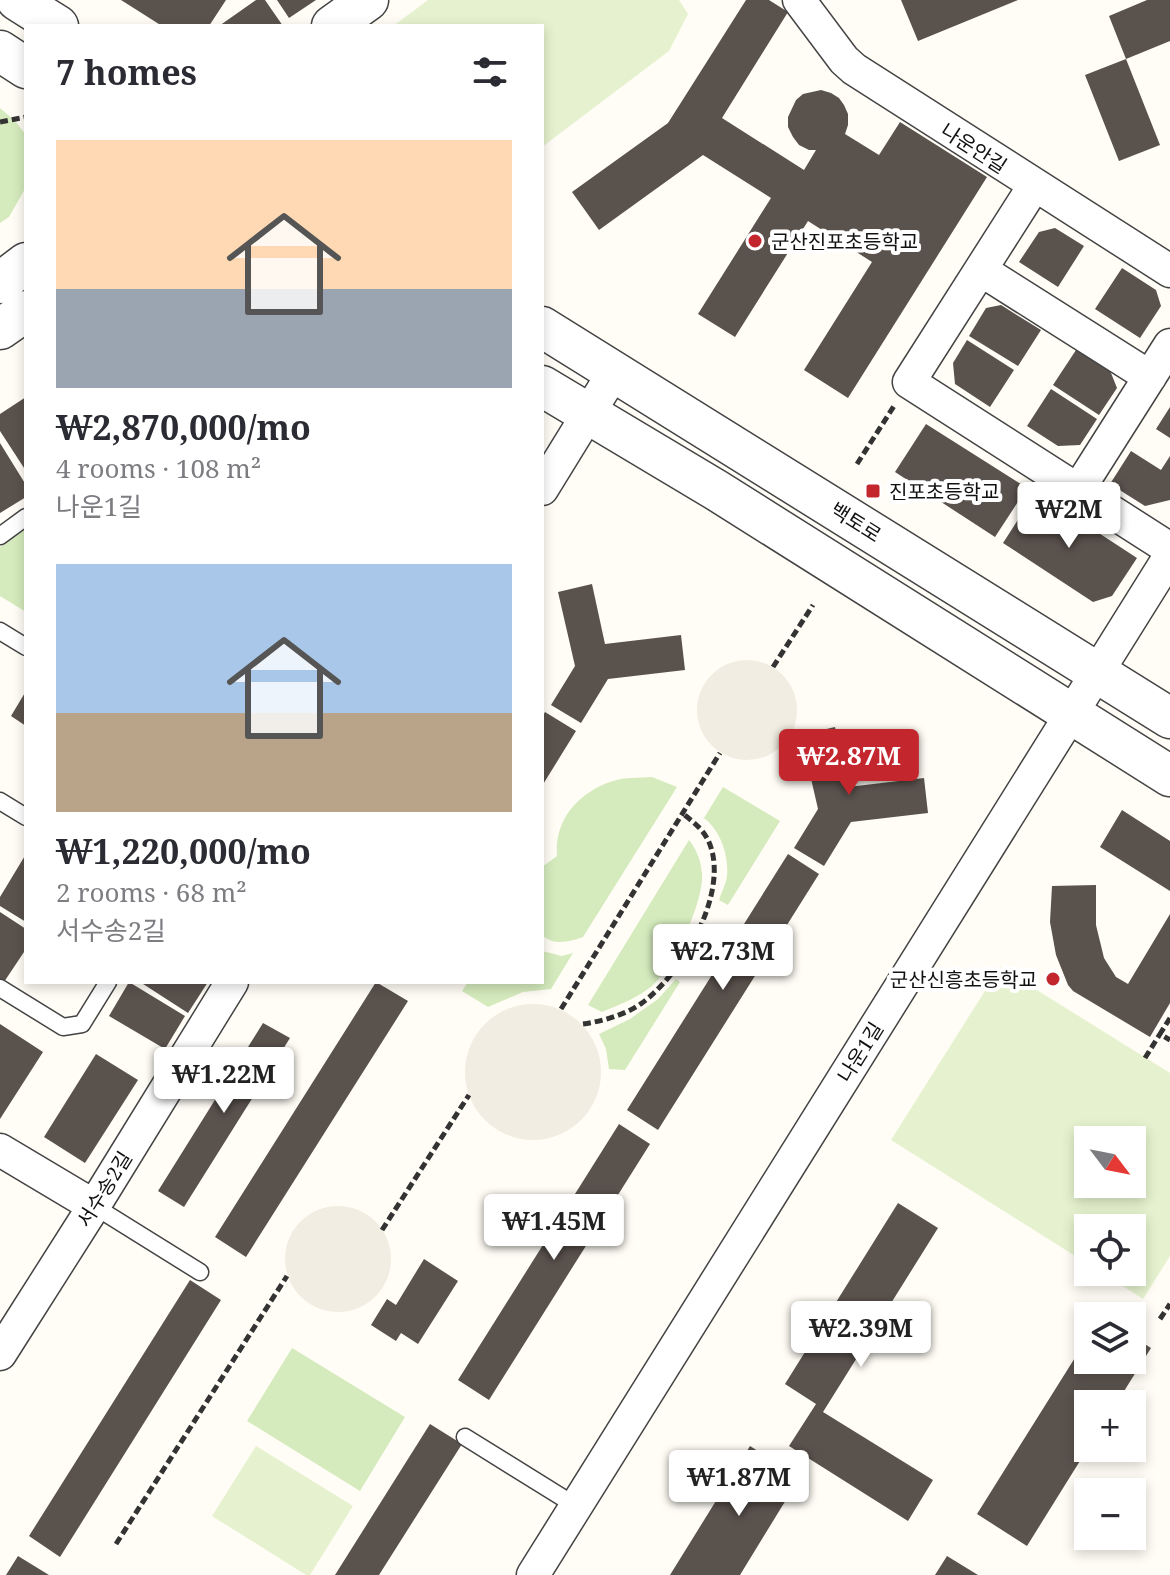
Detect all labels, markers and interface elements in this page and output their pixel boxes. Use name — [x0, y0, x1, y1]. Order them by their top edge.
text: 7 homes — [56, 49, 197, 95]
icon: filters — [468, 50, 512, 94]
street label: 나운안길 — [936, 117, 1012, 179]
icon: home — [212, 192, 356, 336]
place label: 군산진포초등학교 — [771, 228, 918, 255]
marker: 군산진포초등학교 — [746, 232, 764, 250]
text: ₩2,870,000/mo — [56, 404, 311, 450]
text: 4 rooms · 108 m² — [56, 450, 261, 486]
place label: 진포초등학교 — [889, 478, 999, 505]
marker: 진포초등학교 — [864, 482, 882, 500]
pin: ₩2M — [1030, 482, 1108, 550]
text: 나운1길 — [56, 488, 142, 524]
text: ₩2M — [1035, 490, 1103, 526]
street label: 백토로 — [825, 496, 887, 548]
icon: home — [212, 616, 356, 760]
pin: ₩2.87M — [784, 729, 914, 797]
text: ₩2.87M — [797, 737, 901, 773]
text: ₩1,220,000/mo — [56, 828, 311, 874]
text: 2 rooms · 68 m² — [56, 874, 247, 910]
text: 서수송2길 — [56, 912, 166, 948]
pin: ₩2.73M — [658, 924, 788, 992]
text: ₩2.73M — [671, 932, 775, 968]
place label: 군산신흥초등학교 — [890, 966, 1037, 993]
marker: 군산신흥초등학교 — [1044, 970, 1062, 988]
street label: 나운1길 — [831, 1017, 889, 1087]
pin: ₩1.22M — [159, 1047, 289, 1115]
text: ₩1.22M — [172, 1055, 276, 1091]
north arrow — [1074, 1126, 1146, 1198]
map controls — [1074, 1126, 1146, 1550]
street label: 서수송2길 — [70, 1146, 138, 1232]
pin: ₩1.45M — [489, 1194, 619, 1262]
text: ₩1.45M — [502, 1202, 606, 1238]
button: locate — [1074, 1214, 1146, 1286]
pin: ₩2.39M — [796, 1301, 926, 1369]
button: layers — [1074, 1302, 1146, 1374]
text: ₩2.39M — [809, 1309, 913, 1345]
button: + — [1074, 1390, 1146, 1462]
pin: ₩1.87M — [674, 1450, 804, 1518]
text: ₩1.87M — [687, 1458, 791, 1494]
button: − — [1074, 1478, 1146, 1550]

